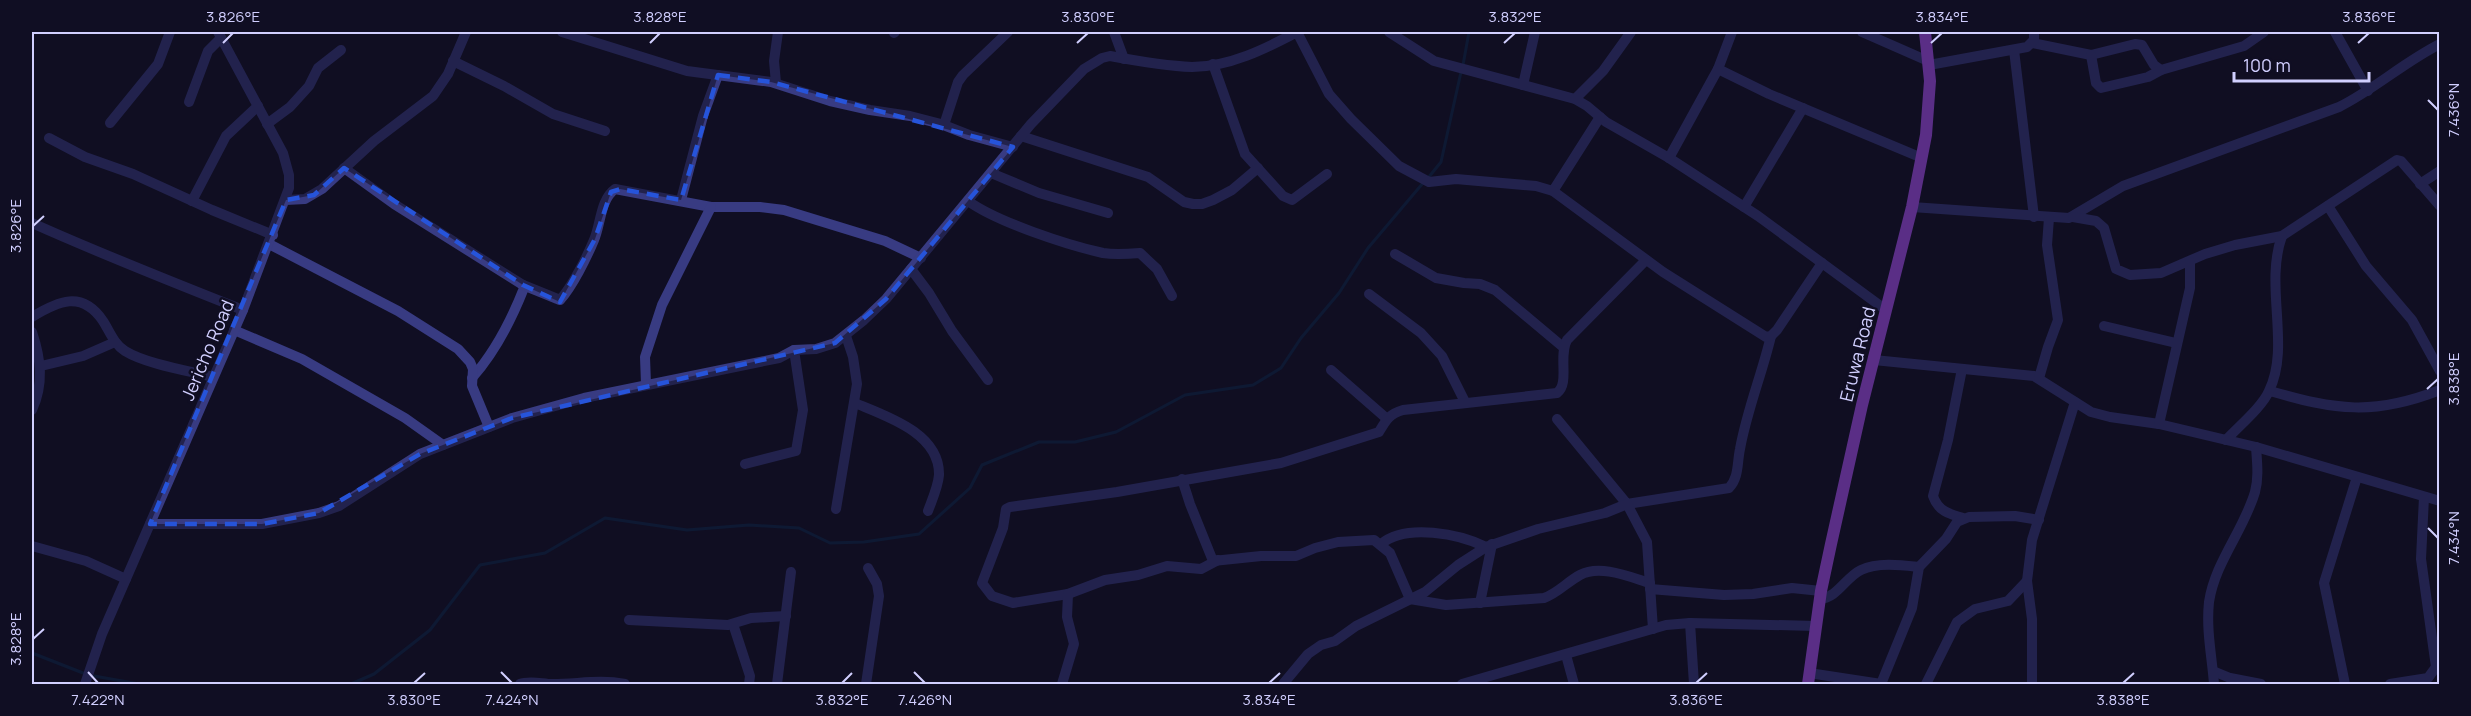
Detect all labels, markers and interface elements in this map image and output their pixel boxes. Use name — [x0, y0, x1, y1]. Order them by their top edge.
text: 3.826°E — [206, 6, 260, 27]
text: 3.828°E — [633, 6, 687, 27]
text: 3.830°E — [1061, 6, 1115, 27]
text: 3.832°E — [1489, 6, 1541, 27]
text: 3.834°E — [1915, 6, 1969, 27]
text: 3.836°E — [2342, 6, 2396, 27]
scale bar — [2234, 45, 2369, 83]
text: 100 m — [2243, 53, 2291, 77]
text: 7.436°N — [2443, 83, 2464, 137]
text: 3.826°E — [5, 199, 26, 253]
street label: Jericho Road — [175, 296, 239, 404]
street label: Eruwa Road — [1834, 304, 1880, 404]
text: 3.838°E — [2443, 352, 2464, 406]
text: 7.434°N — [2443, 511, 2464, 565]
text: 3.828°E — [5, 612, 26, 666]
text: 7.422°N — [71, 689, 125, 710]
text: 3.830°E — [387, 689, 441, 710]
text: 7.424°N — [485, 689, 539, 710]
text: 3.832°E — [816, 689, 868, 710]
text: 7.426°N — [898, 689, 952, 710]
text: 3.834°E — [1242, 689, 1296, 710]
text: 3.836°E — [1669, 689, 1723, 710]
text: 3.838°E — [2096, 689, 2150, 710]

